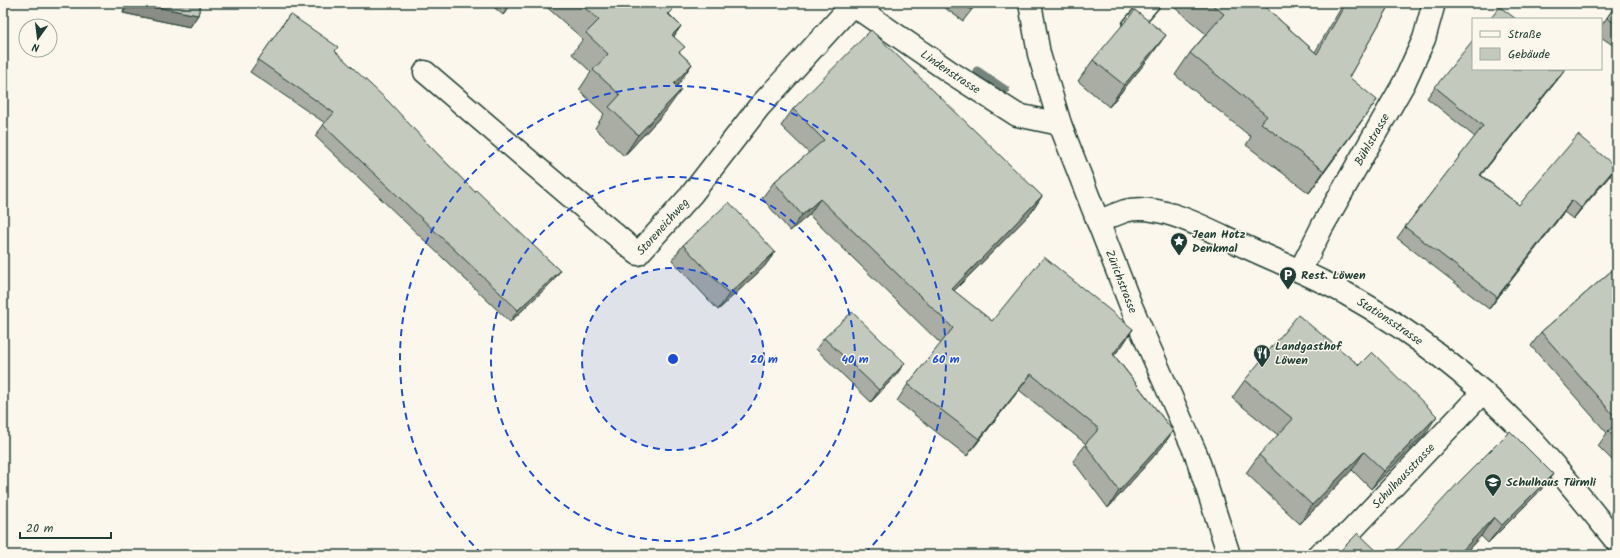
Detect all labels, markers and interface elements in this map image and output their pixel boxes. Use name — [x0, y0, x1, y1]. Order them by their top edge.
north arrow — [18, 18, 58, 58]
legend — [1472, 18, 1602, 70]
text: Straße — [1508, 25, 1542, 44]
text: N — [30, 37, 41, 56]
street label: Lindenstrasse — [916, 45, 985, 100]
text: Gebäude — [1508, 45, 1550, 64]
street label: Bühlstrasse — [1350, 109, 1395, 169]
street label: Storeneichweg — [632, 194, 694, 260]
place label: Jean Hotz Denkmal — [1192, 225, 1246, 258]
place icon: Jean Hotz Denkmal — [1169, 231, 1189, 256]
street label: Zürichstrasse — [1100, 247, 1142, 317]
parking icon: Rest. Löwen — [1278, 265, 1298, 290]
place label: Rest. Löwen — [1301, 266, 1366, 285]
street label: Stationsstrasse — [1353, 293, 1427, 351]
place label: Landgasthof Löwen — [1275, 337, 1343, 370]
restaurant icon: Landgasthof Löwen — [1252, 343, 1272, 368]
text: 20 m — [750, 350, 778, 369]
text: 40 m — [841, 350, 869, 369]
text: 60 m — [932, 350, 960, 369]
centre of rings — [666, 352, 680, 366]
street label: Schulhausstrasse — [1368, 438, 1440, 513]
school or university icon: Schulhaus Türmli — [1483, 472, 1503, 497]
place label: Schulhaus Türmli — [1506, 473, 1597, 492]
scale bar — [20, 514, 111, 540]
text: 20 m — [26, 519, 54, 538]

